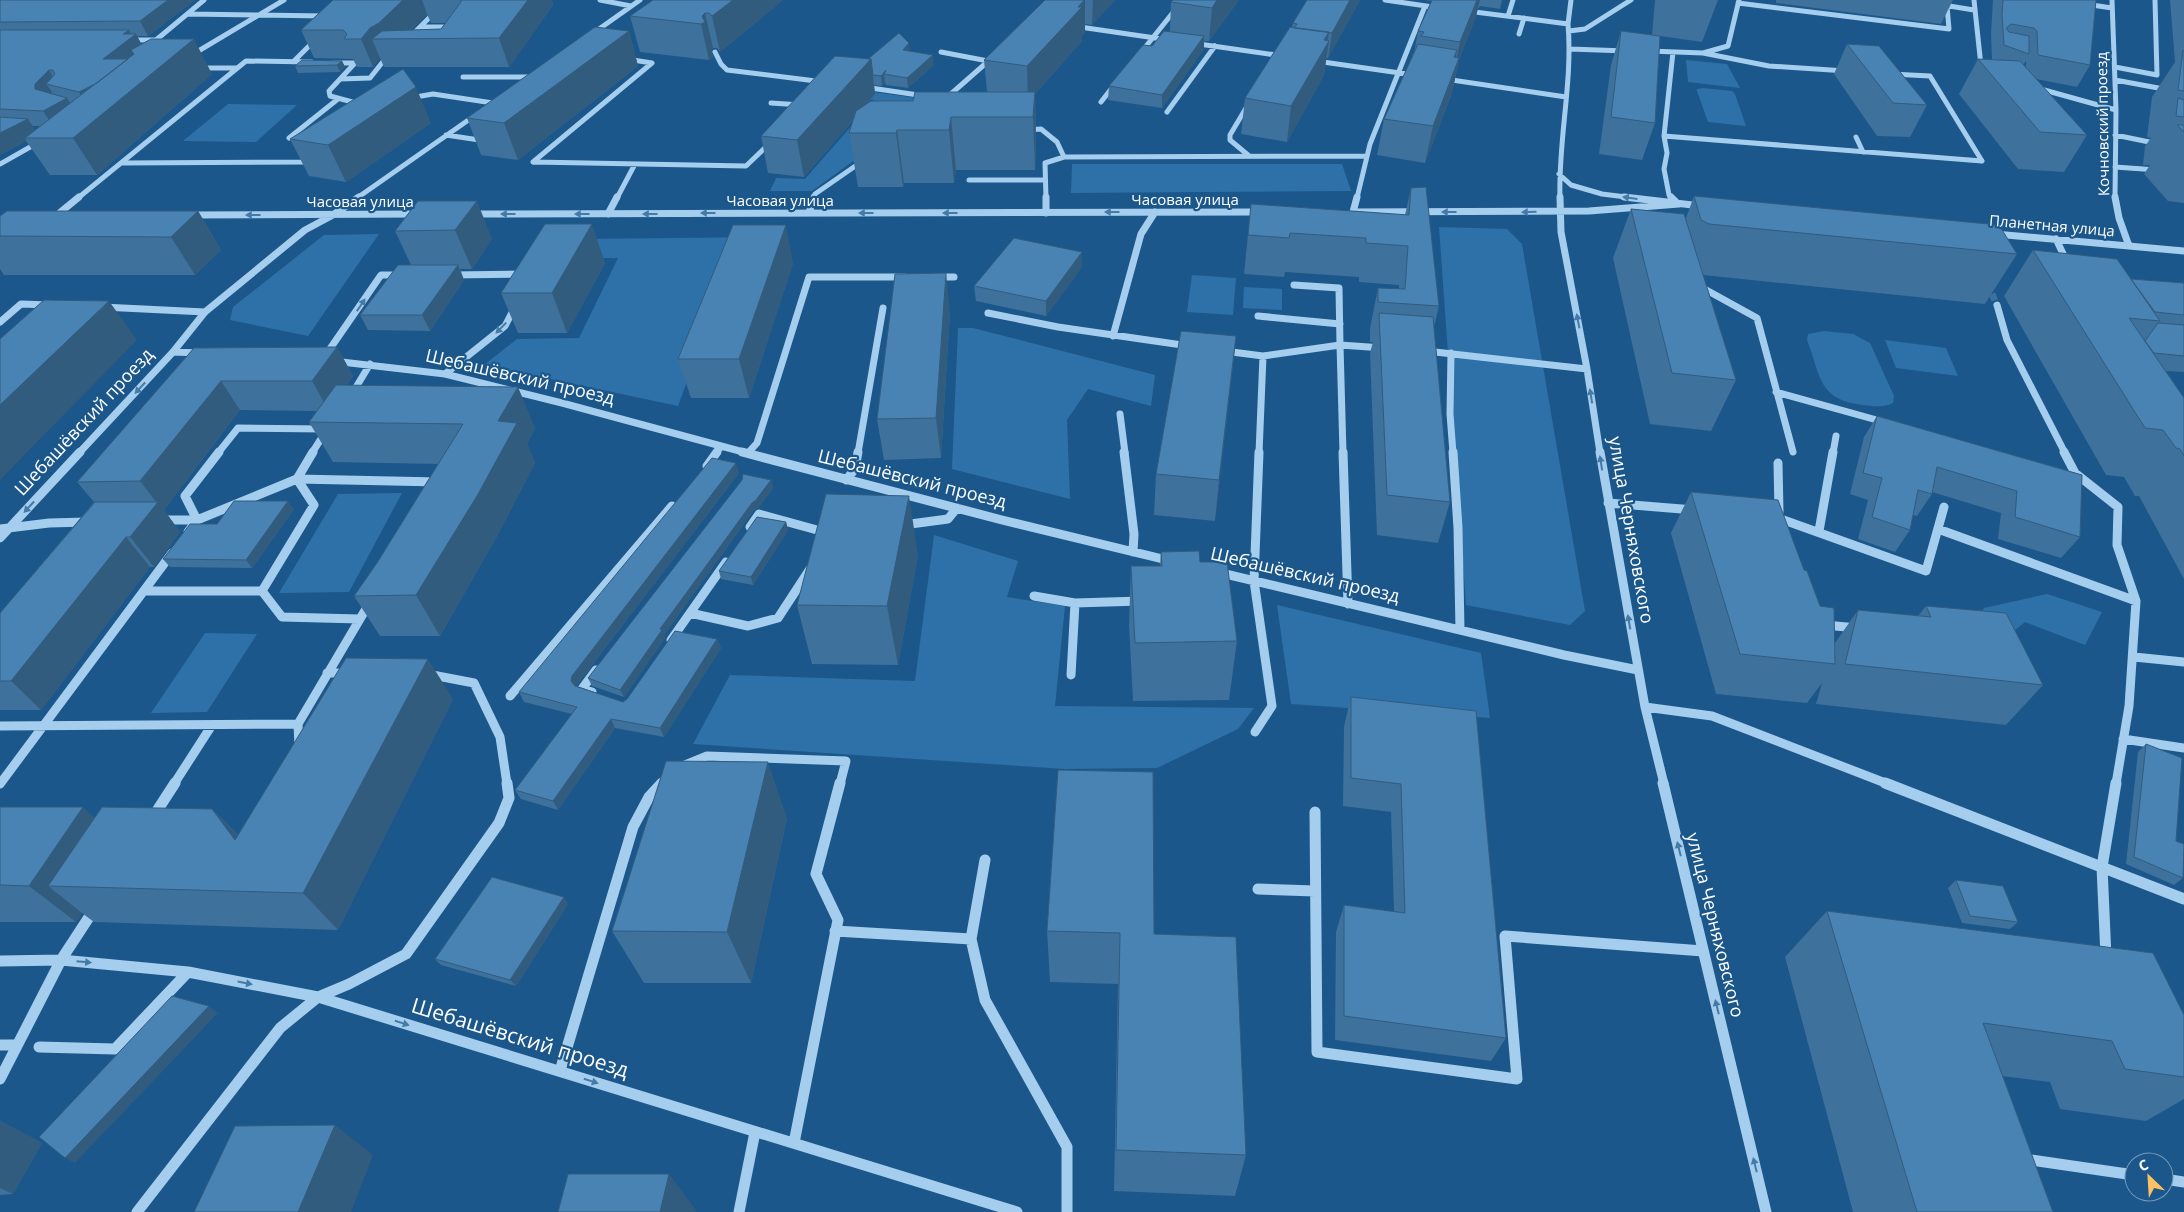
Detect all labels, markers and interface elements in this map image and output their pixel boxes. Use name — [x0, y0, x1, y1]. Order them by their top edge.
street label: Кочновский проезд — [2091, 51, 2113, 196]
street label: Часовая улица — [1131, 189, 1239, 209]
street label: Часовая улица — [726, 190, 834, 210]
street label: Часовая улица — [306, 191, 414, 211]
one-way arrow — [1622, 193, 1638, 201]
one-way arrow — [1104, 208, 1120, 216]
one-way arrow — [1441, 208, 1457, 216]
one-way arrow — [1521, 208, 1537, 216]
one-way arrow — [700, 209, 716, 217]
one-way arrow — [858, 209, 874, 217]
one-way arrow — [941, 209, 957, 217]
one-way arrow — [500, 210, 516, 218]
one-way arrow — [574, 210, 590, 218]
one-way arrow — [642, 210, 658, 218]
street label: Планетная улица — [1988, 210, 2116, 240]
one-way arrow — [244, 211, 260, 219]
one-way arrow — [356, 299, 365, 312]
one-way arrow — [1574, 313, 1582, 329]
one-way arrow — [496, 321, 507, 334]
street label: Шебашёвский проезд — [9, 342, 158, 500]
street label: Шебашёвский проезд — [423, 343, 617, 409]
one-way arrow — [134, 381, 146, 393]
one-way arrow — [1587, 388, 1595, 404]
street label: улица Черняховского — [1604, 434, 1660, 625]
street label: Шебашёвский проезд — [815, 443, 1009, 513]
one-way arrow — [1597, 454, 1605, 470]
one-way arrow — [24, 500, 35, 513]
street label: Шебашёвский проезд — [1208, 541, 1402, 607]
one-way arrow — [1625, 615, 1633, 630]
street label: улица Черняховского — [1681, 830, 1751, 1020]
one-way arrow — [1675, 841, 1683, 856]
one-way arrow — [76, 959, 92, 967]
one-way arrow — [237, 979, 252, 987]
street label: Шебашёвский проезд — [408, 991, 632, 1083]
one-way arrow — [1713, 999, 1721, 1014]
one-way arrow — [395, 1019, 410, 1027]
one-way arrow — [583, 1077, 598, 1085]
north arrow — [2124, 1152, 2174, 1202]
text: С — [2135, 1154, 2151, 1175]
one-way arrow — [1751, 1157, 1759, 1172]

